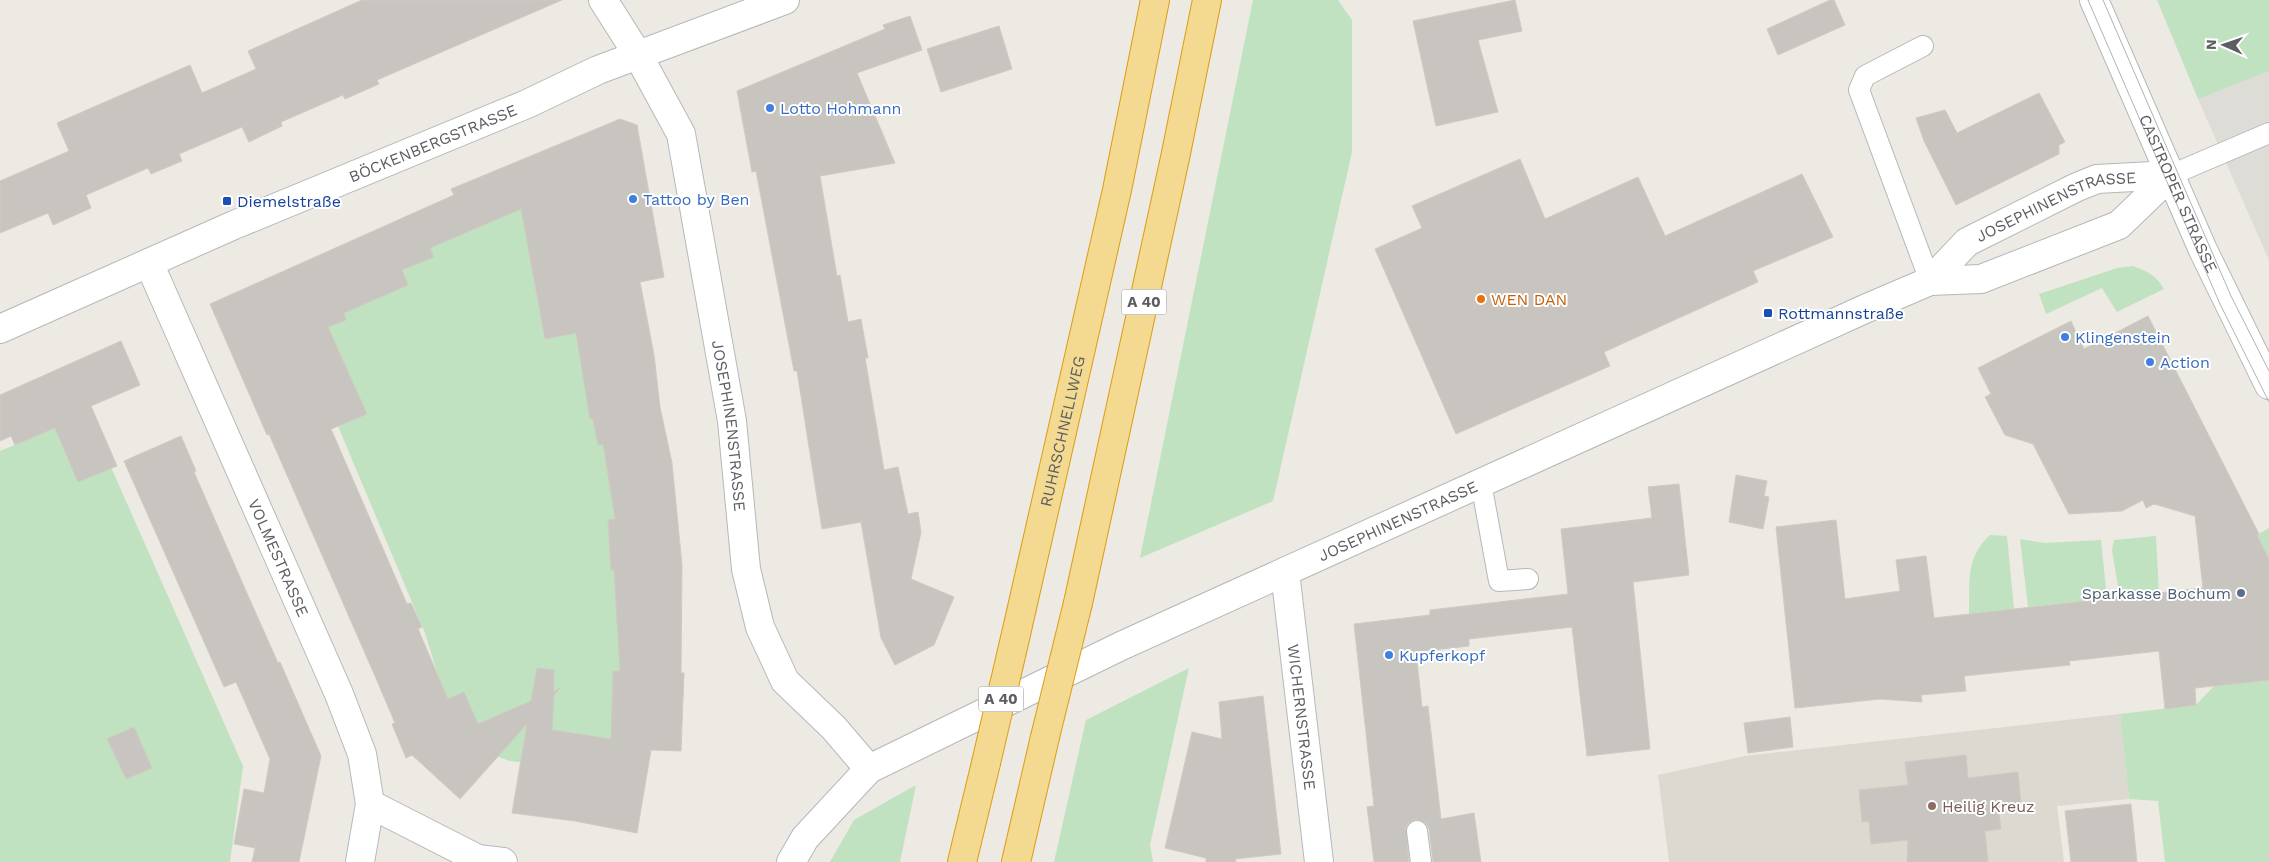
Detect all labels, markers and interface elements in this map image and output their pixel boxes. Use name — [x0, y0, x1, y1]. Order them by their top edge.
north arrow — [2199, 20, 2249, 70]
text: N — [2203, 39, 2219, 50]
place label: Lotto Hohmann — [780, 99, 901, 118]
street label: BÖCKENBERGSTRASSE — [346, 100, 520, 187]
marker: Lotto Hohmann — [764, 102, 776, 114]
street label: CASTROPER STRASSE — [2135, 112, 2221, 276]
street label: JOSEPHINENSTRASSE — [1973, 168, 2137, 246]
place label: Tattoo by Ben — [643, 190, 750, 209]
place label: Diemelstraße — [237, 192, 341, 211]
marker: Tattoo by Ben — [627, 193, 639, 205]
marker: Diemelstraße — [221, 195, 233, 207]
road number: A 40 — [1122, 290, 1166, 314]
place label: WEN DAN — [1491, 290, 1567, 309]
marker: WEN DAN — [1475, 293, 1487, 305]
place label: Rottmannstraße — [1778, 304, 1904, 323]
marker: Rottmannstraße — [1762, 307, 1774, 319]
place label: Klingenstein — [2075, 328, 2171, 347]
marker: Klingenstein — [2059, 331, 2071, 343]
street label: JOSEPHINENSTRASSE — [708, 339, 750, 512]
place label: Action — [2160, 353, 2210, 372]
street label: RUHRSCHNELLWEG — [1036, 354, 1089, 509]
marker: Action — [2144, 356, 2156, 368]
street label: JOSEPHINENSTRASSE — [1315, 477, 1480, 565]
street label: VOLMESTRASSE — [244, 496, 313, 620]
place label: Sparkasse Bochum — [2082, 584, 2231, 603]
marker: Sparkasse Bochum — [2235, 587, 2247, 599]
street label: WICHERNSTRASSE — [1284, 643, 1319, 791]
place label: Kupferkopf — [1399, 646, 1486, 665]
marker: Kupferkopf — [1383, 649, 1395, 661]
road number: A 40 — [978, 686, 1024, 712]
place label: Heilig Kreuz — [1942, 797, 2035, 816]
marker: Heilig Kreuz — [1926, 800, 1938, 812]

